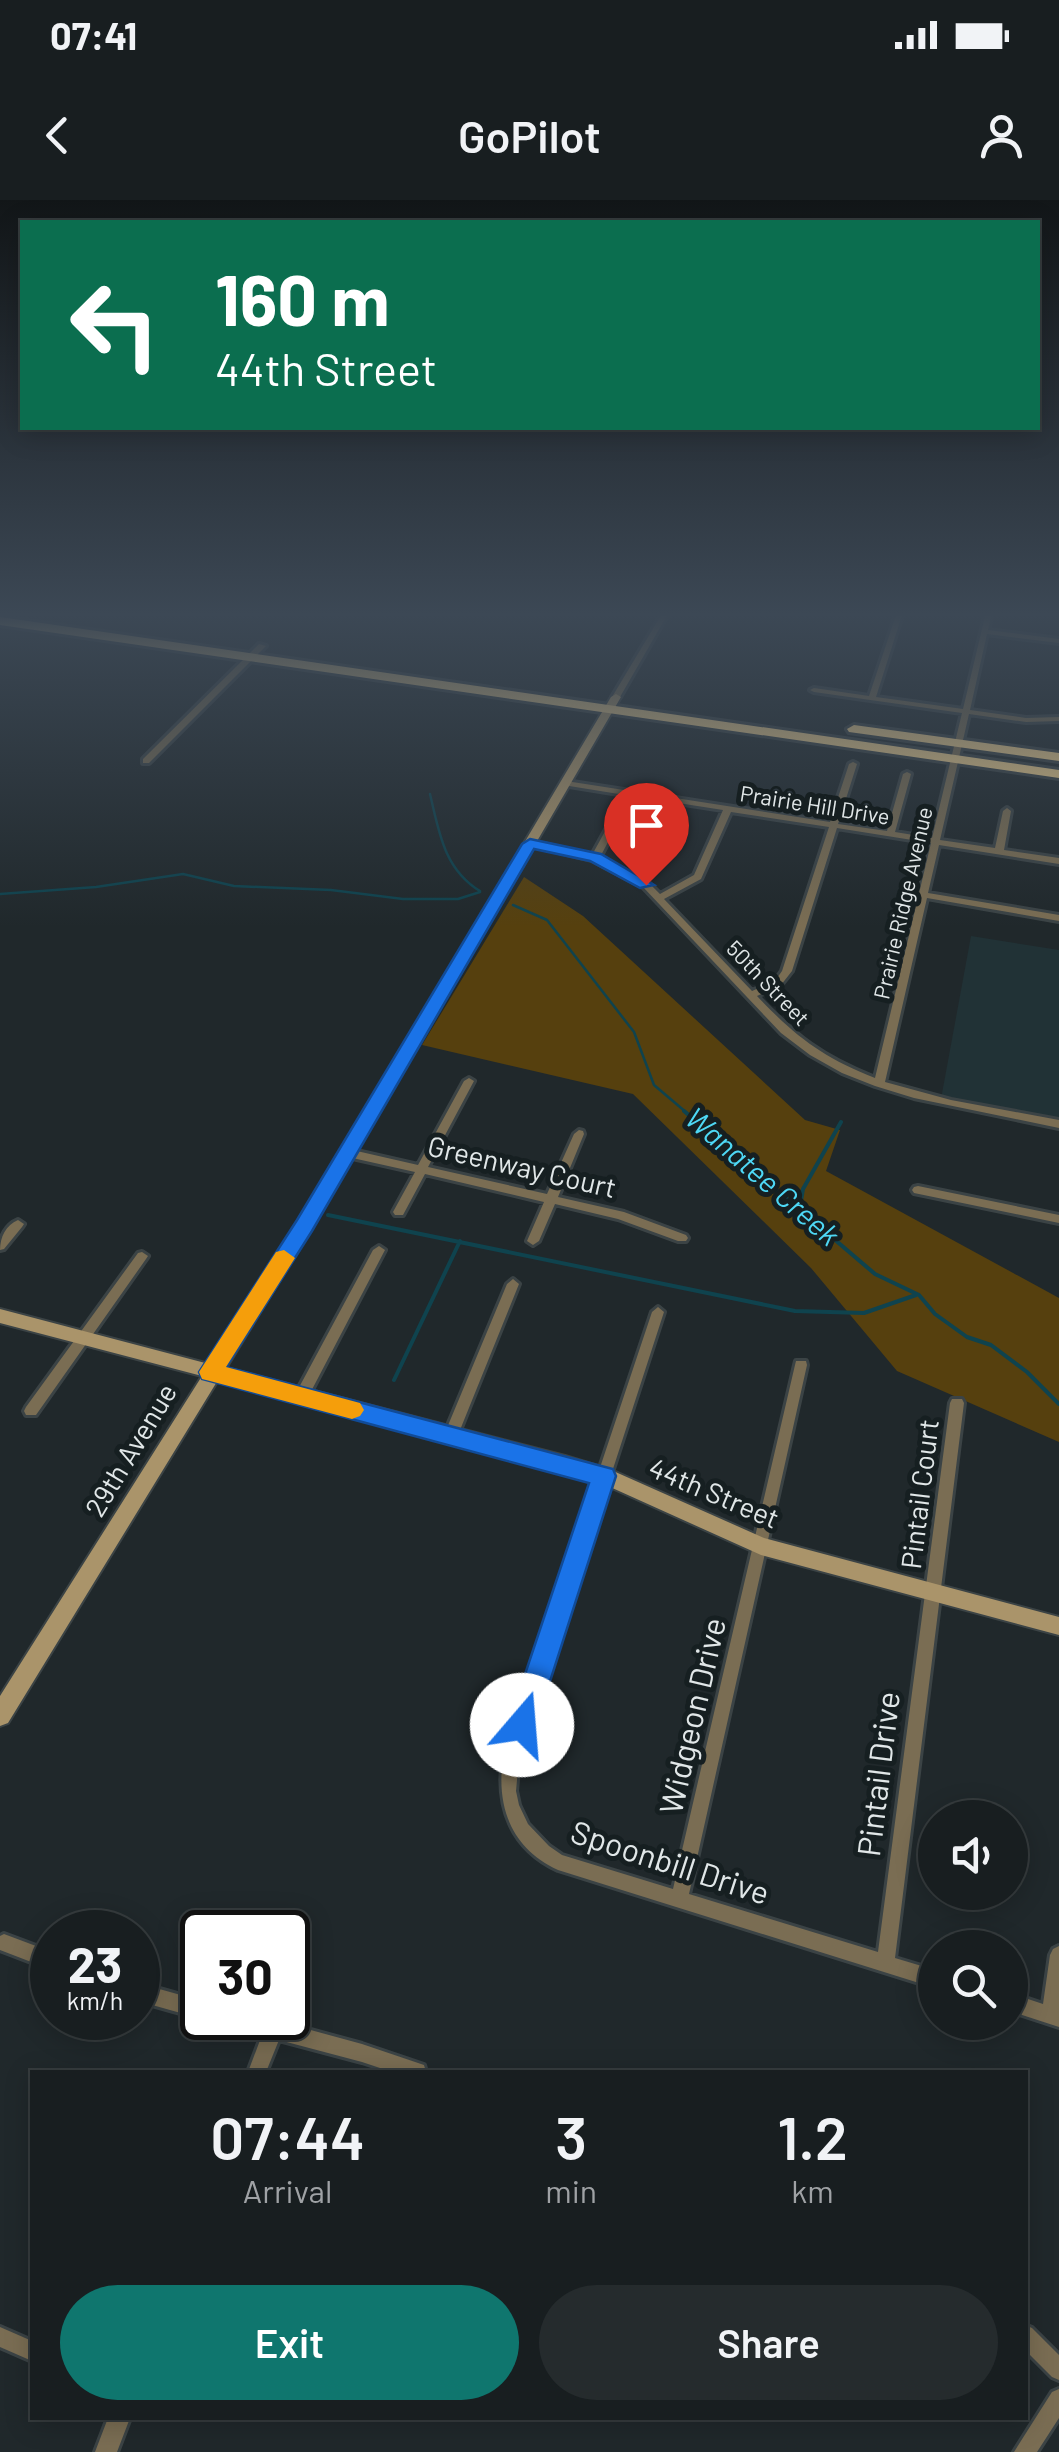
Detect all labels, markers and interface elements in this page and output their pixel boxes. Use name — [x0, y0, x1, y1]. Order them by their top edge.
text: 07:41 — [50, 12, 137, 58]
icon: back — [30, 108, 85, 163]
text: GoPilot — [458, 108, 601, 162]
icon: person — [974, 108, 1029, 163]
text: 160 m — [215, 256, 390, 340]
icon: left — [50, 260, 180, 390]
text: 44th Street — [215, 341, 437, 395]
street label: Prairie Hill Drive — [738, 779, 892, 829]
pin — [604, 783, 689, 886]
icon: arrive — [619, 798, 674, 853]
street label: Prairie Ridge Avenue — [867, 804, 937, 1001]
street label: 50th Street — [722, 934, 816, 1030]
water label: Wanatee Creek — [679, 1099, 848, 1252]
street label: Greenway Court — [425, 1128, 620, 1204]
street label: 29th Avenue — [77, 1377, 183, 1522]
street label: Pintail Court — [893, 1417, 945, 1571]
street label: 44th Street — [644, 1449, 785, 1535]
street label: Widgeon Drive — [650, 1614, 732, 1817]
position arrow — [470, 1673, 574, 1777]
street label: Pintail Drive — [848, 1689, 906, 1858]
map controls — [918, 1800, 1028, 2040]
button: sound — [918, 1800, 1028, 1910]
street label: Spoonbill Drive — [567, 1811, 775, 1911]
speed limit sign: 30 — [180, 1910, 310, 2040]
button: search — [918, 1930, 1028, 2040]
text: 23 — [68, 1933, 122, 1993]
text: km/h — [67, 1985, 123, 2015]
text: 07:44 — [210, 2100, 365, 2172]
text: 3 — [555, 2100, 587, 2172]
text: 1.2 — [777, 2100, 848, 2172]
text: Arrival — [243, 2171, 332, 2209]
text: min — [545, 2171, 597, 2209]
text: km — [791, 2171, 834, 2209]
button: Exit — [60, 2285, 519, 2400]
button: Share — [539, 2285, 998, 2400]

